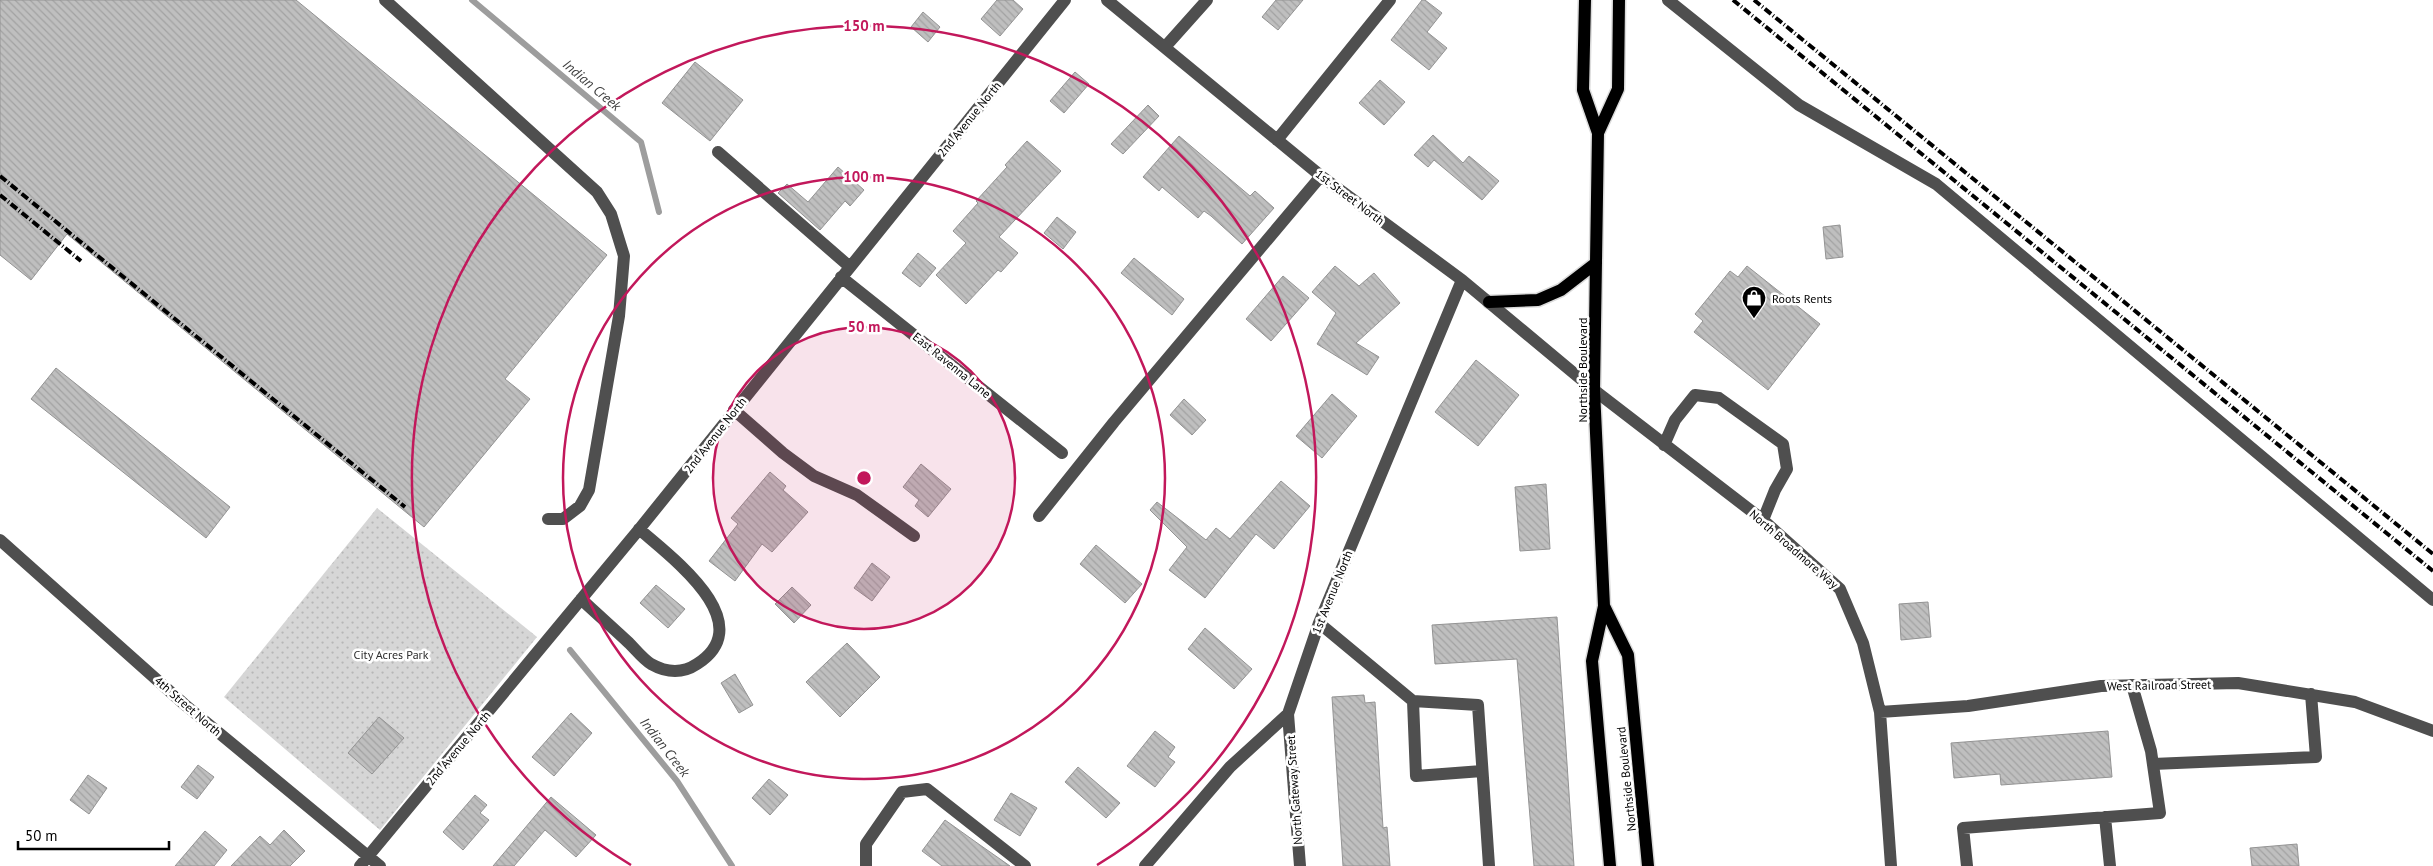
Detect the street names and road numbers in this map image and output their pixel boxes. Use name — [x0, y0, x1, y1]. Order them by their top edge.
street label: 2nd Avenue North — [934, 78, 1004, 160]
street label: 1st Street North — [1313, 166, 1387, 228]
street label: Northside Boulevard — [1575, 317, 1590, 423]
street label: East Ravenna Lane — [910, 329, 994, 401]
street label: 2nd Avenue North — [681, 394, 749, 476]
street label: North Broadmore Way — [1746, 506, 1842, 592]
street label: 1st Avenue North — [1308, 548, 1356, 636]
street label: 4th Street North — [151, 673, 225, 739]
street label: West Railroad Street — [2107, 677, 2211, 693]
street label: 2nd Avenue North — [422, 708, 494, 788]
street label: Northside Boulevard — [1613, 726, 1639, 832]
street label: North Gateway Street — [1283, 735, 1305, 845]

